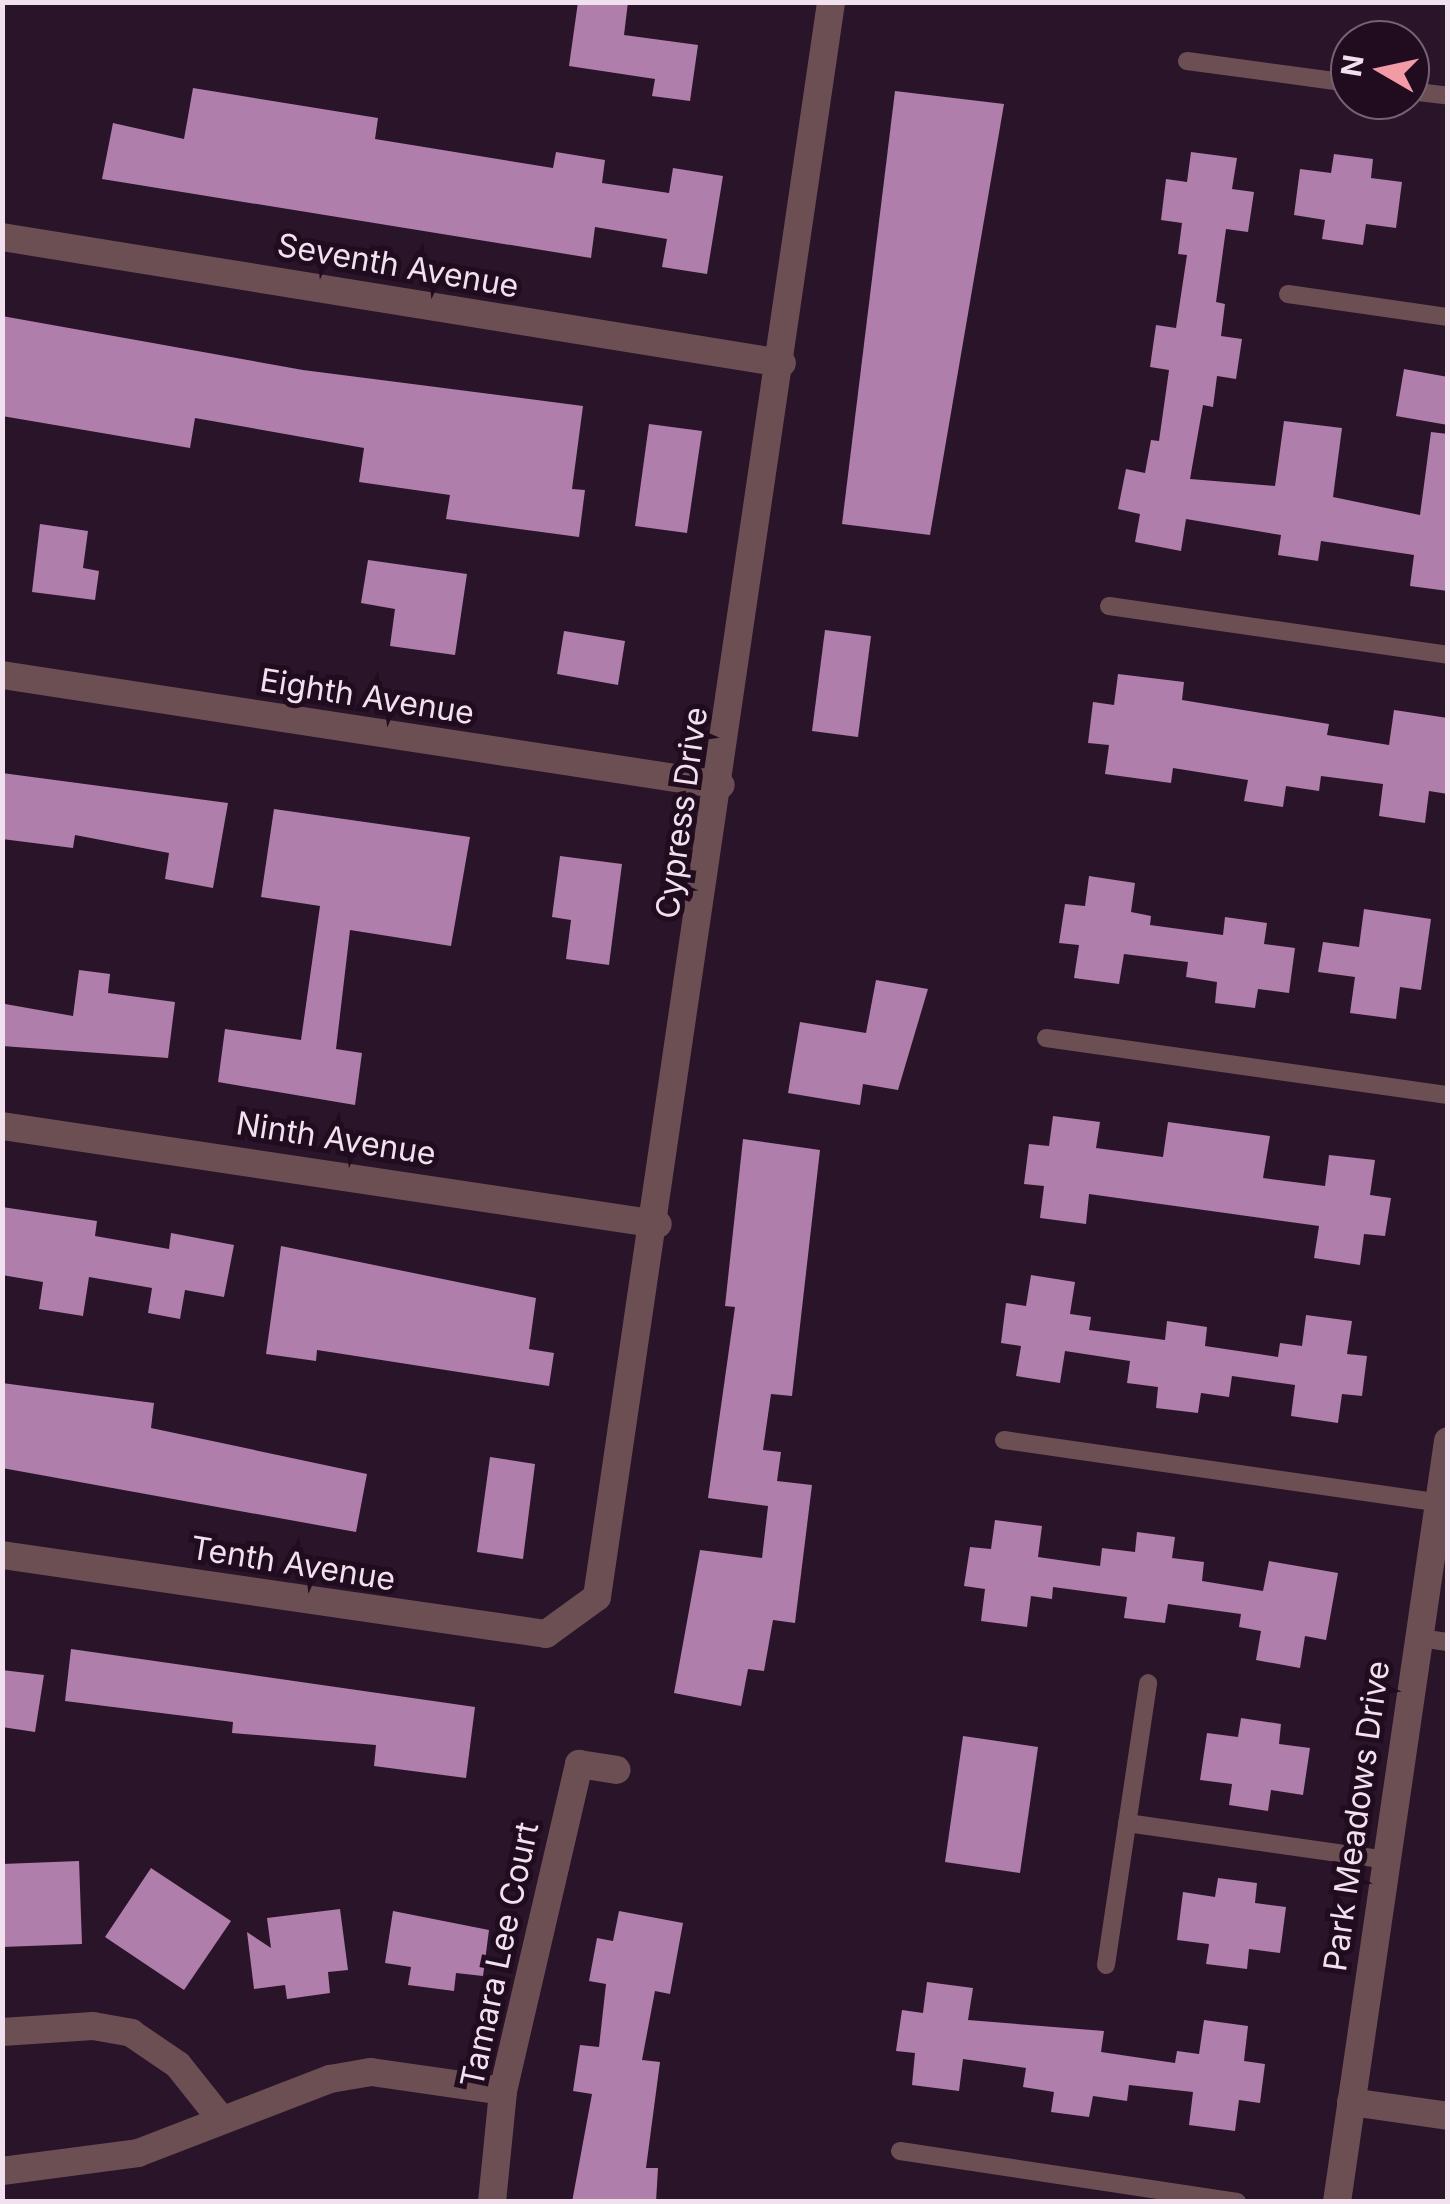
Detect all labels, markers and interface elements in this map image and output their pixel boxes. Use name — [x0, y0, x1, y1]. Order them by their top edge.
north arrow — [1330, 20, 1430, 120]
text: N — [1334, 52, 1371, 79]
street label: Seventh Avenue — [274, 226, 522, 306]
street label: Eighth Avenue — [257, 661, 477, 733]
street label: Cypress Drive — [648, 705, 716, 921]
street label: Ninth Avenue — [233, 1104, 439, 1174]
street label: Tenth Avenue — [188, 1529, 398, 1599]
street label: Park Meadows Drive — [1316, 1658, 1398, 1974]
street label: Tamara Lee Court — [453, 1819, 547, 2091]

